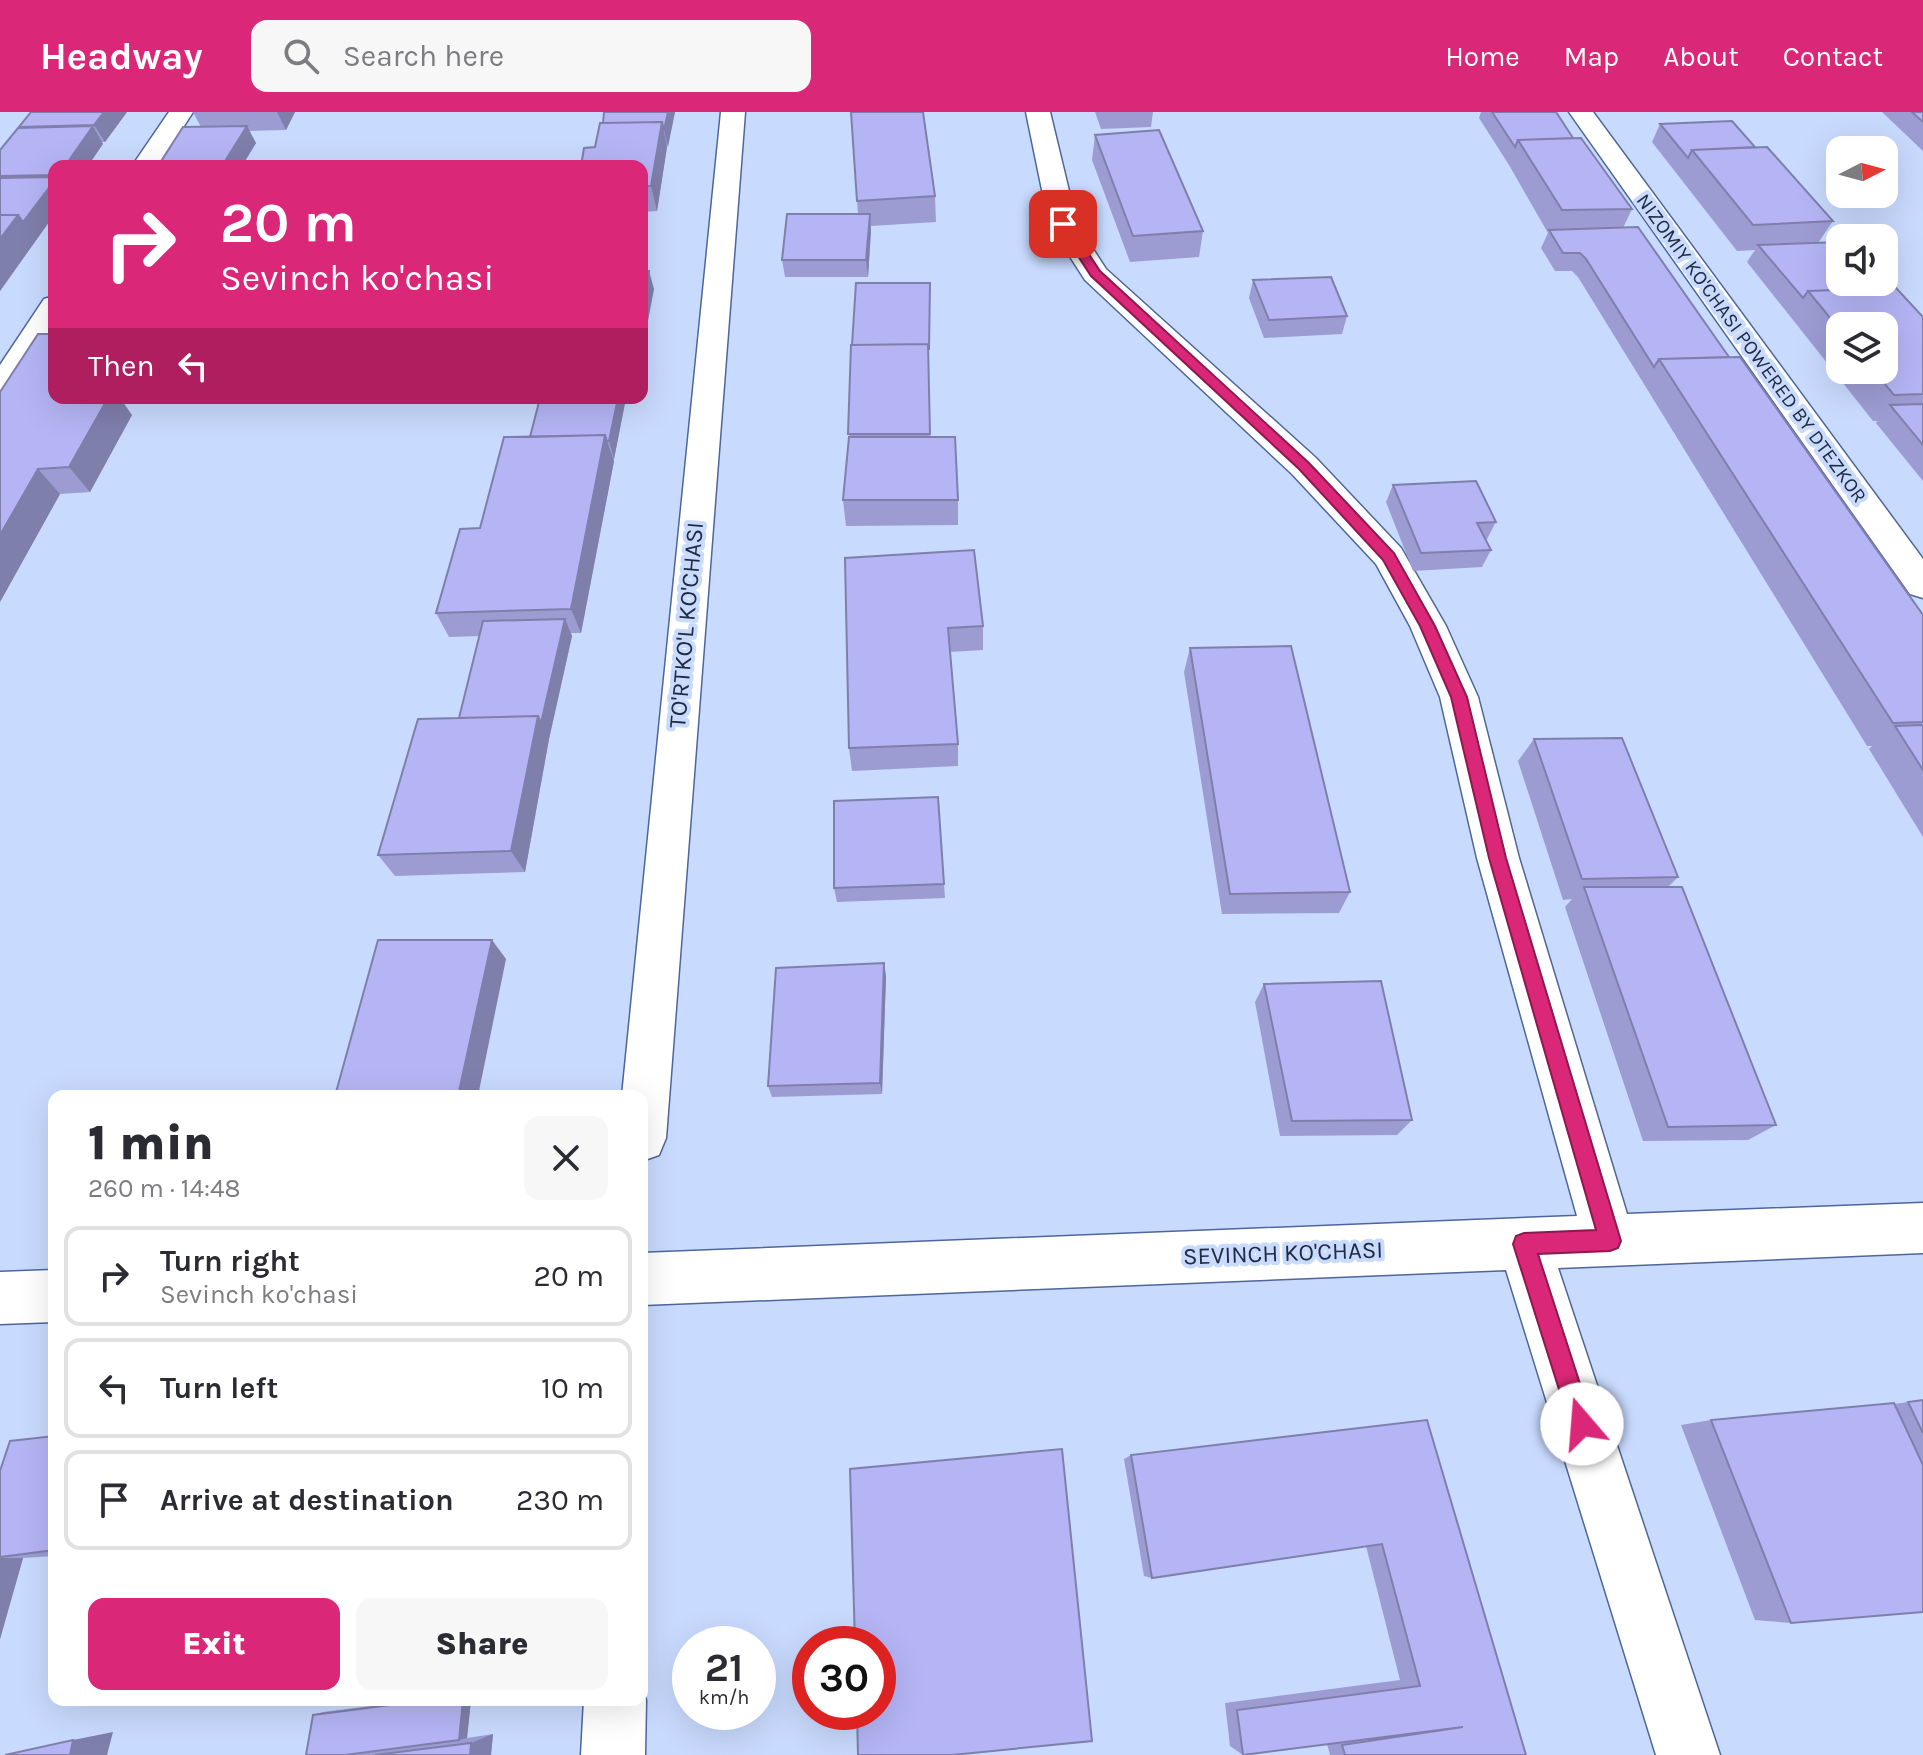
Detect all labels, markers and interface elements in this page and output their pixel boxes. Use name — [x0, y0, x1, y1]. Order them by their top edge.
search box — [251, 20, 811, 92]
text: Headway — [40, 34, 203, 79]
icon: search — [279, 34, 323, 78]
text: Search here — [343, 38, 504, 74]
text: Home — [1445, 40, 1520, 73]
text: Map — [1564, 40, 1619, 73]
text: About — [1663, 40, 1739, 73]
text: Contact — [1783, 40, 1883, 73]
north arrow — [1826, 136, 1898, 208]
map controls — [1826, 136, 1898, 384]
street label: NIZOMIY KO'CHASI POWERED BY DTEZKOR — [1632, 189, 1871, 507]
text: 20 m — [220, 190, 357, 255]
pin — [1029, 190, 1097, 258]
icon: right — [88, 192, 192, 296]
icon: arrive — [1041, 202, 1085, 246]
button: sound — [1826, 224, 1898, 296]
text: Sevinch ko'chasi — [220, 257, 494, 299]
button: layers — [1826, 312, 1898, 384]
icon: left — [171, 344, 215, 388]
text: Then — [88, 348, 155, 384]
street label: TO'RTKO'L KO'CHASI — [663, 521, 709, 729]
text: 1 min — [88, 1115, 214, 1171]
button: close — [524, 1116, 608, 1200]
text: 260 m · 14:48 — [88, 1173, 240, 1204]
street label: SEVINCH KO'CHASI — [1182, 1236, 1384, 1270]
text: Turn right — [160, 1243, 300, 1279]
icon: right — [92, 1254, 136, 1298]
text: 20 m — [534, 1258, 604, 1294]
text: Sevinch ko'chasi — [160, 1279, 358, 1310]
icon: left — [92, 1366, 136, 1410]
text: Turn left — [160, 1370, 278, 1406]
text: 10 m — [541, 1370, 604, 1406]
position arrow — [1540, 1382, 1624, 1466]
icon: arrive — [92, 1478, 136, 1522]
text: Arrive at destination — [160, 1482, 454, 1518]
text: 230 m — [516, 1482, 604, 1518]
button: Exit — [88, 1598, 340, 1690]
button: Share — [356, 1598, 608, 1690]
speed limit sign: 30 — [792, 1626, 896, 1730]
text: 21 — [705, 1644, 743, 1691]
text: km/h — [699, 1686, 749, 1709]

